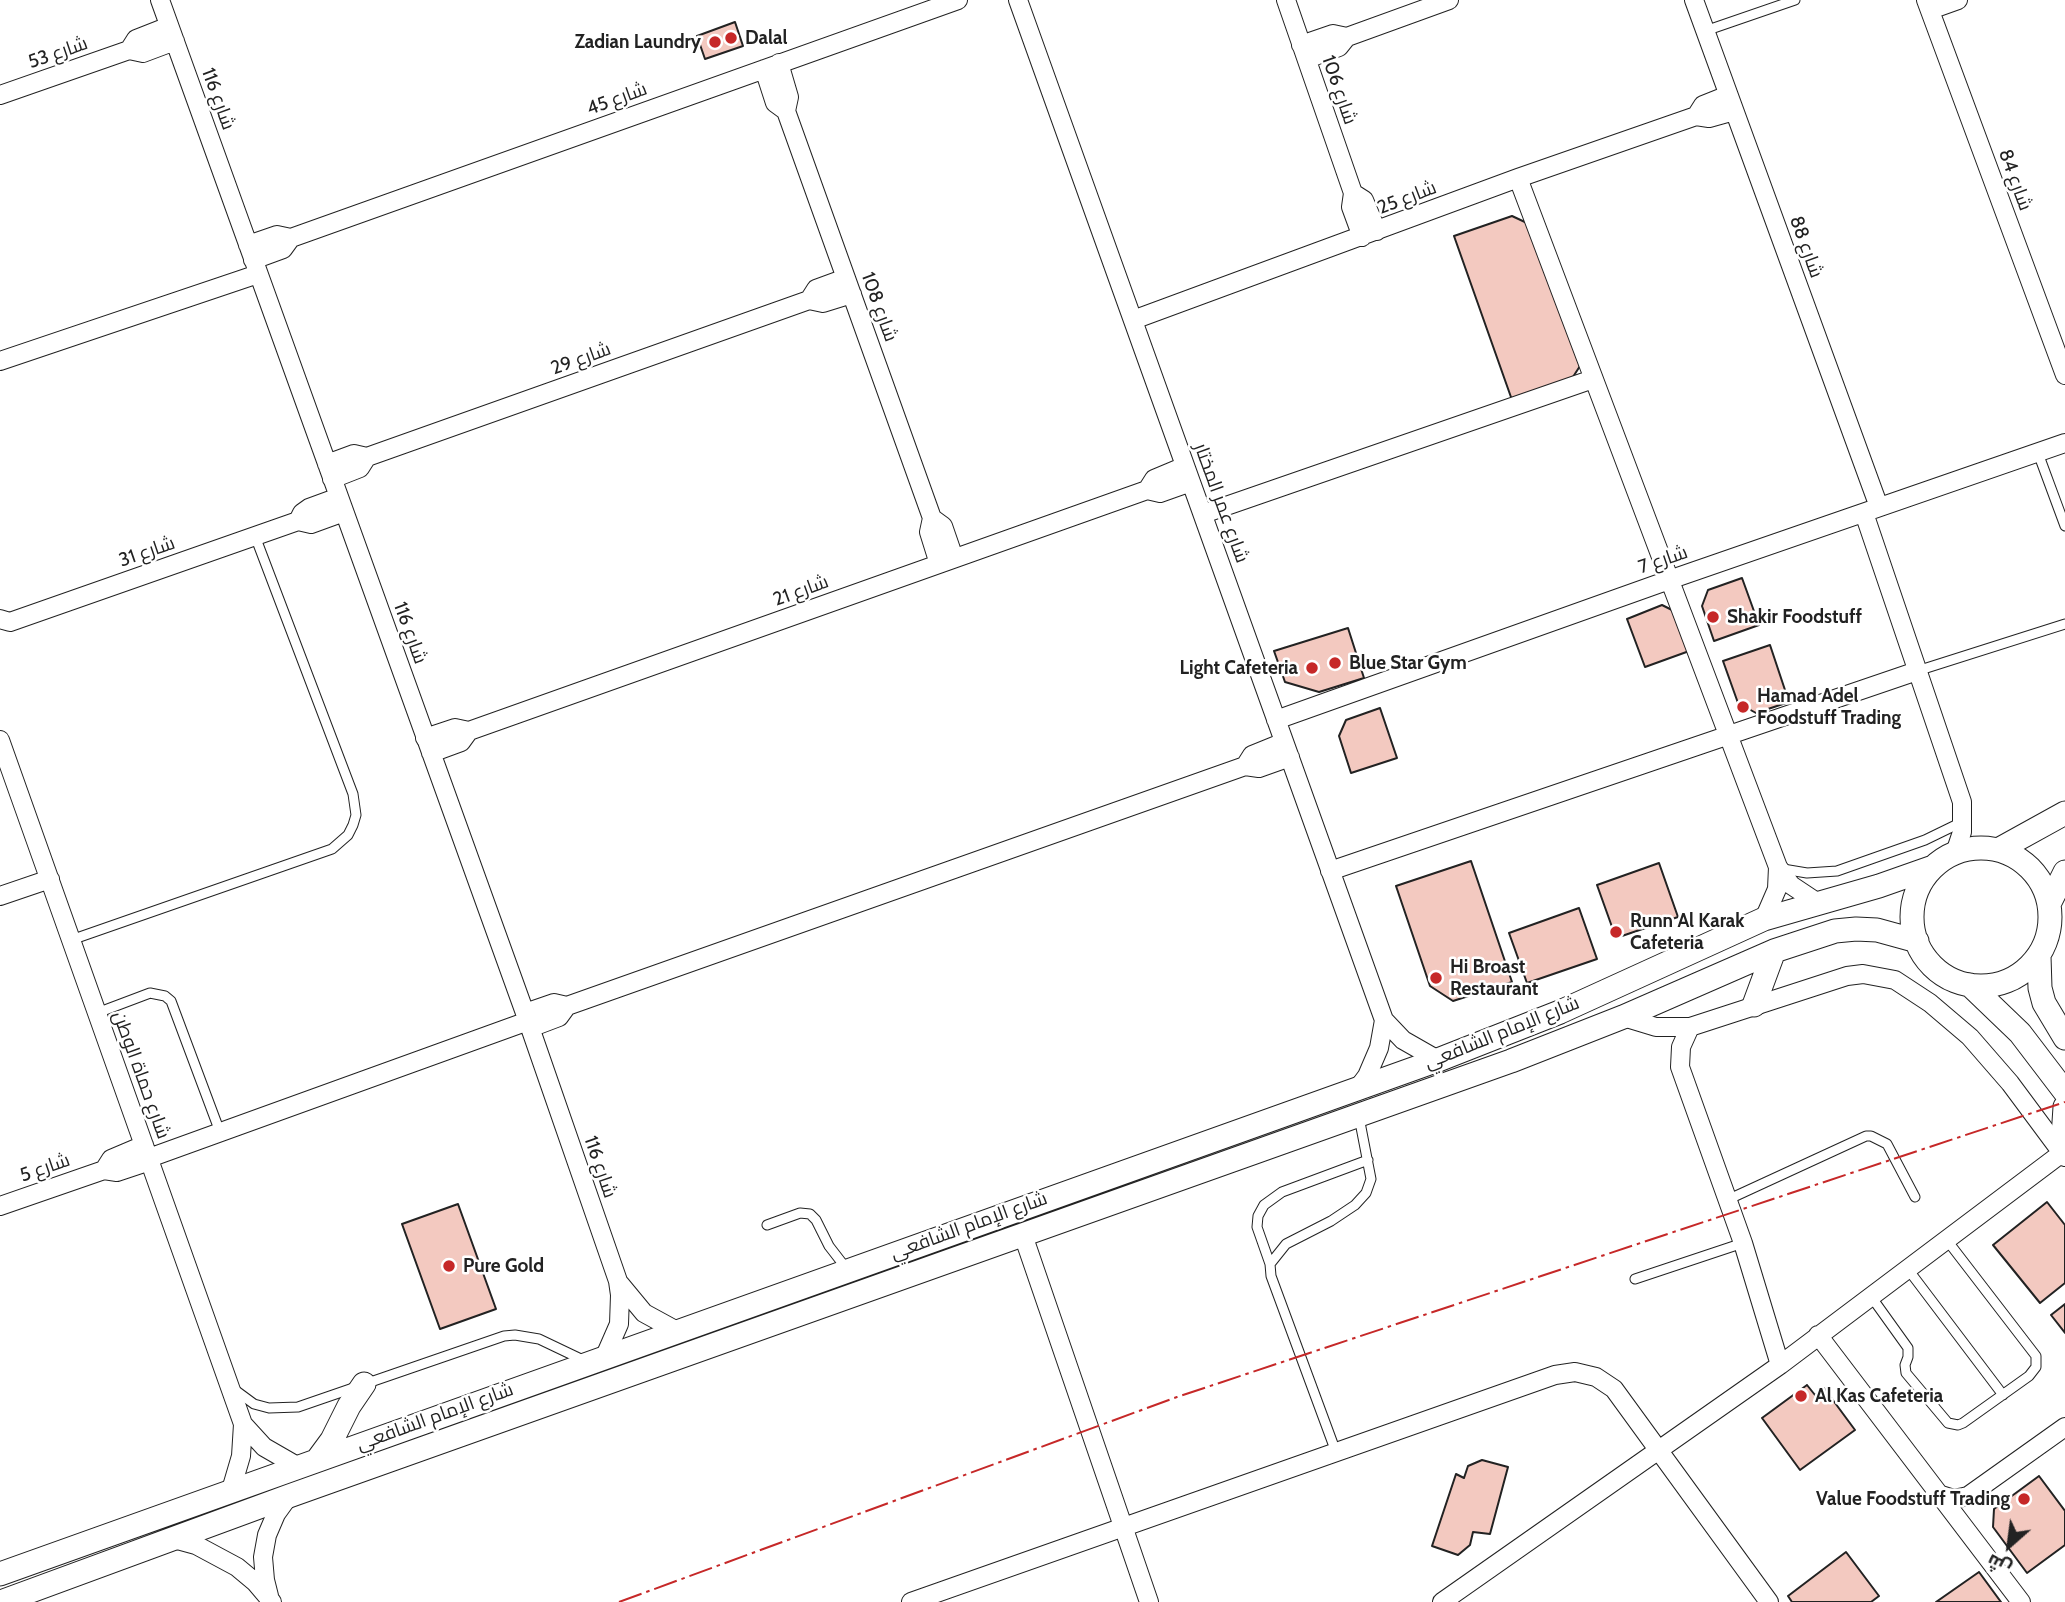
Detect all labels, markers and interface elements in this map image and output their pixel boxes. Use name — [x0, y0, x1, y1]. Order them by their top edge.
place label: Dalal — [745, 27, 787, 49]
marker: Dalal — [723, 30, 739, 46]
place label: Zadian Laundry — [574, 31, 701, 53]
street label: شارع 53 — [25, 32, 91, 74]
marker: Zadian Laundry — [707, 34, 723, 50]
street label: شارع 106 — [1317, 53, 1361, 127]
street label: شارع 116 — [196, 65, 240, 133]
street label: شارع 45 — [584, 78, 650, 120]
street label: شارع 84 — [1993, 146, 2037, 214]
street label: شارع 25 — [1374, 176, 1440, 220]
street label: شارع 88 — [1784, 213, 1828, 281]
street label: شارع 108 — [856, 269, 902, 345]
street label: شارع 29 — [548, 338, 614, 380]
street label: شارع عمر المختار — [1189, 440, 1253, 566]
street label: شارع 31 — [116, 532, 178, 572]
street label: شارع 7 — [1635, 541, 1691, 579]
street label: شارع 21 — [770, 571, 832, 611]
street label: شارع 116 — [388, 599, 432, 667]
place label: Shakir Foodstuff — [1727, 606, 1862, 628]
marker: Shakir Foodstuff — [1705, 609, 1721, 625]
place label: Blue Star Gym — [1349, 652, 1467, 674]
marker: Blue Star Gym — [1327, 655, 1343, 671]
place label: Light Cafeteria — [1180, 657, 1298, 679]
marker: Light Cafeteria — [1304, 660, 1320, 676]
place label: Hamad Adel Foodstuff Trading — [1757, 685, 1901, 729]
marker: Hamad Adel Foodstuff Trading — [1735, 699, 1751, 715]
place label: Runn Al Karak Cafeteria — [1630, 910, 1744, 954]
marker: Runn Al Karak Cafeteria — [1608, 924, 1624, 940]
place label: Hi Broast Restaurant — [1450, 956, 1538, 1000]
marker: Hi Broast Restaurant — [1428, 970, 1444, 986]
street label: شارع الإمام الشافعي — [1421, 992, 1583, 1074]
street label: شارع حماة الوطن — [107, 1008, 175, 1142]
street label: شارع 116 — [579, 1133, 621, 1201]
street label: شارع 5 — [17, 1149, 73, 1187]
street label: شارع الإمام الشافعي — [888, 1187, 1050, 1265]
place label: Pure Gold — [463, 1255, 544, 1277]
marker: Pure Gold — [441, 1258, 457, 1274]
street label: شارع الإمام الشافعي — [354, 1378, 516, 1456]
place label: Al Kas Cafeteria — [1815, 1385, 1943, 1407]
marker: Al Kas Cafeteria — [1793, 1388, 1809, 1404]
place label: Value Foodstuff Trading — [1816, 1488, 2010, 1510]
marker: Value Foodstuff Trading — [2016, 1491, 2032, 1507]
north arrow — [1974, 1511, 2044, 1581]
text: ش — [1983, 1549, 2015, 1581]

